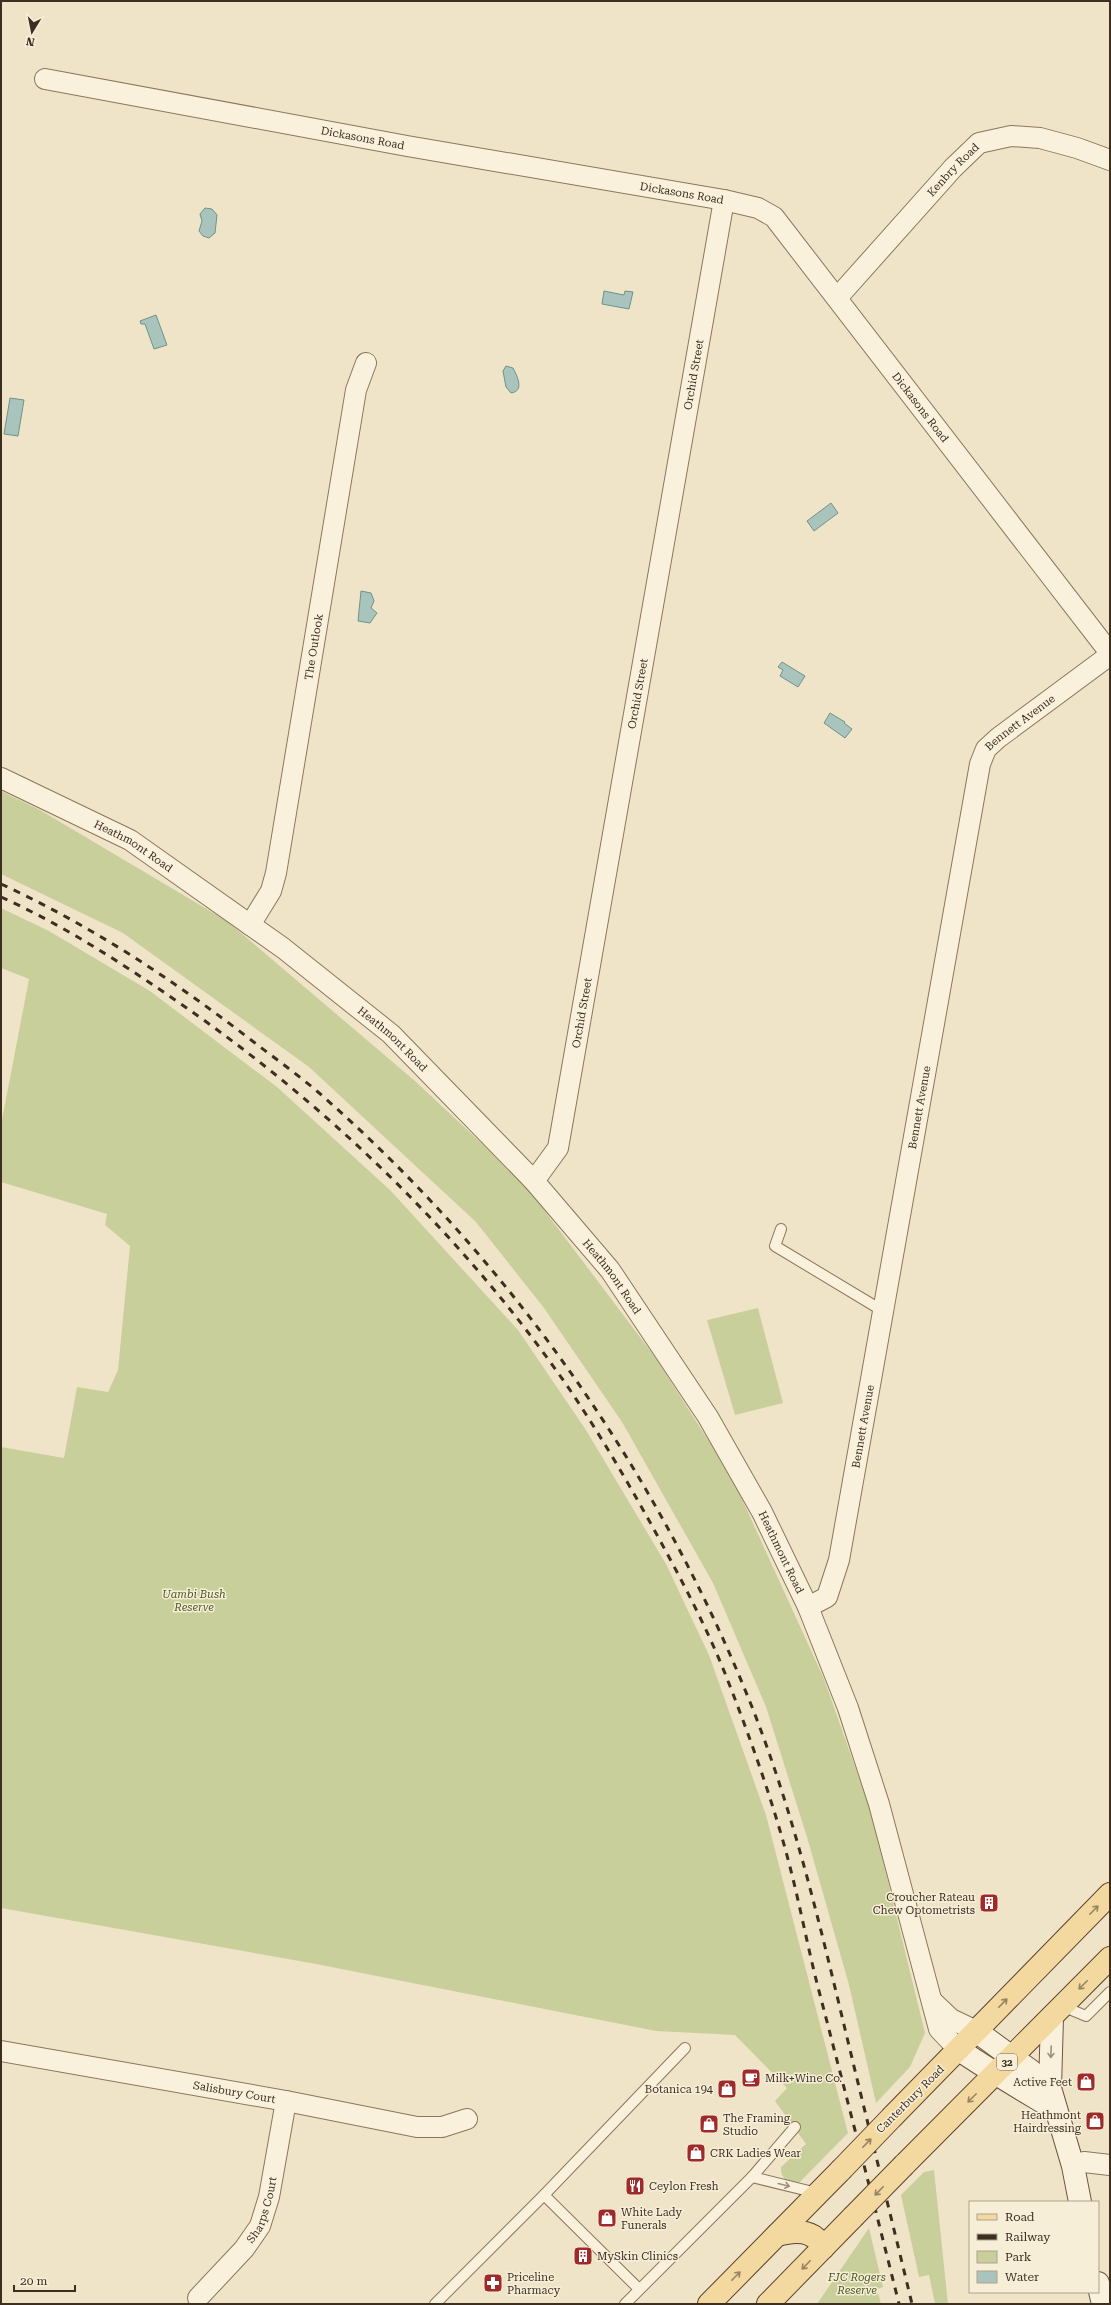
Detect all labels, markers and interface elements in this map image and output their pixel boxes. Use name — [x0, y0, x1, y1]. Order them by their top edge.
north arrow — [12, 12, 52, 52]
text: N — [25, 34, 36, 48]
street label: Dickasons Road — [320, 124, 405, 152]
street label: Kenbry Road — [925, 141, 982, 199]
street label: Dickasons Road — [639, 180, 725, 207]
street label: Orchid Street — [681, 338, 706, 411]
street label: Dickasons Road — [889, 370, 951, 445]
street label: The Outlook — [302, 613, 326, 681]
street label: Orchid Street — [625, 658, 651, 730]
street label: Bennett Avenue — [983, 692, 1058, 754]
street label: Heathmont Road — [92, 818, 175, 875]
street label: Orchid Street — [570, 977, 595, 1049]
street label: Heathmont Road — [355, 1004, 430, 1074]
street label: Bennett Avenue — [906, 1065, 933, 1150]
street label: Heathmont Road — [580, 1237, 644, 1317]
street label: Bennett Avenue — [849, 1384, 877, 1469]
street label: Heathmont Road — [755, 1509, 806, 1596]
park label: Uambi Bush Reserve — [162, 1588, 226, 1614]
place label: Croucher Rateau Chew Optometrists — [873, 1891, 975, 1917]
building icon: Croucher Rateau Chew Optometrists — [978, 1892, 1000, 1914]
one-way arrow — [1089, 1905, 1099, 1915]
one-way arrow — [1078, 1980, 1088, 1990]
one-way arrow — [998, 1998, 1008, 2008]
one-way arrow — [1047, 2045, 1055, 2058]
road number: 32 — [997, 2054, 1017, 2070]
street label: Canterbury Road — [874, 2063, 947, 2136]
cafe icon: Milk+Wine Co. — [740, 2067, 762, 2089]
shop icon: Active Feet — [1075, 2071, 1097, 2093]
place label: Milk+Wine Co. — [765, 2072, 842, 2085]
place label: Active Feet — [1013, 2076, 1072, 2089]
shop icon: Botanica 194 — [716, 2078, 738, 2100]
street label: Salisbury Court — [192, 2079, 277, 2106]
place label: Botanica 194 — [645, 2083, 714, 2096]
one-way arrow — [967, 2093, 977, 2103]
place label: Heathmont Hairdressing — [1013, 2109, 1082, 2135]
shop icon: Heathmont Hairdressing — [1084, 2110, 1106, 2132]
place label: The Framing Studio — [723, 2112, 791, 2138]
shop icon: The Framing Studio — [698, 2113, 720, 2135]
one-way arrow — [862, 2138, 872, 2148]
shop icon: CRK Ladies Wear — [685, 2142, 707, 2164]
place label: CRK Ladies Wear — [710, 2147, 801, 2160]
restaurant icon: Ceylon Fresh — [624, 2175, 646, 2197]
street label: Sharps Court — [244, 2176, 279, 2246]
place label: Ceylon Fresh — [649, 2180, 719, 2193]
one-way arrow — [777, 2182, 790, 2189]
one-way arrow — [874, 2186, 883, 2196]
legend — [969, 2201, 1099, 2293]
place label: White Lady Funerals — [621, 2206, 683, 2232]
shop icon: White Lady Funerals — [596, 2207, 618, 2229]
text: Road — [1005, 2210, 1035, 2224]
text: Railway — [1005, 2230, 1051, 2244]
building icon: MySkin Clinics — [572, 2245, 594, 2267]
place label: MySkin Clinics — [597, 2250, 678, 2263]
text: Park — [1005, 2250, 1032, 2264]
one-way arrow — [801, 2260, 811, 2270]
scale bar — [14, 2267, 75, 2293]
text: Water — [1005, 2270, 1039, 2284]
place label: Priceline Pharmacy — [507, 2271, 561, 2297]
one-way arrow — [732, 2271, 741, 2281]
park label: FJC Rogers Reserve — [827, 2271, 886, 2297]
pharmacy icon: Priceline Pharmacy — [482, 2272, 504, 2294]
text: 20 m — [20, 2274, 47, 2288]

